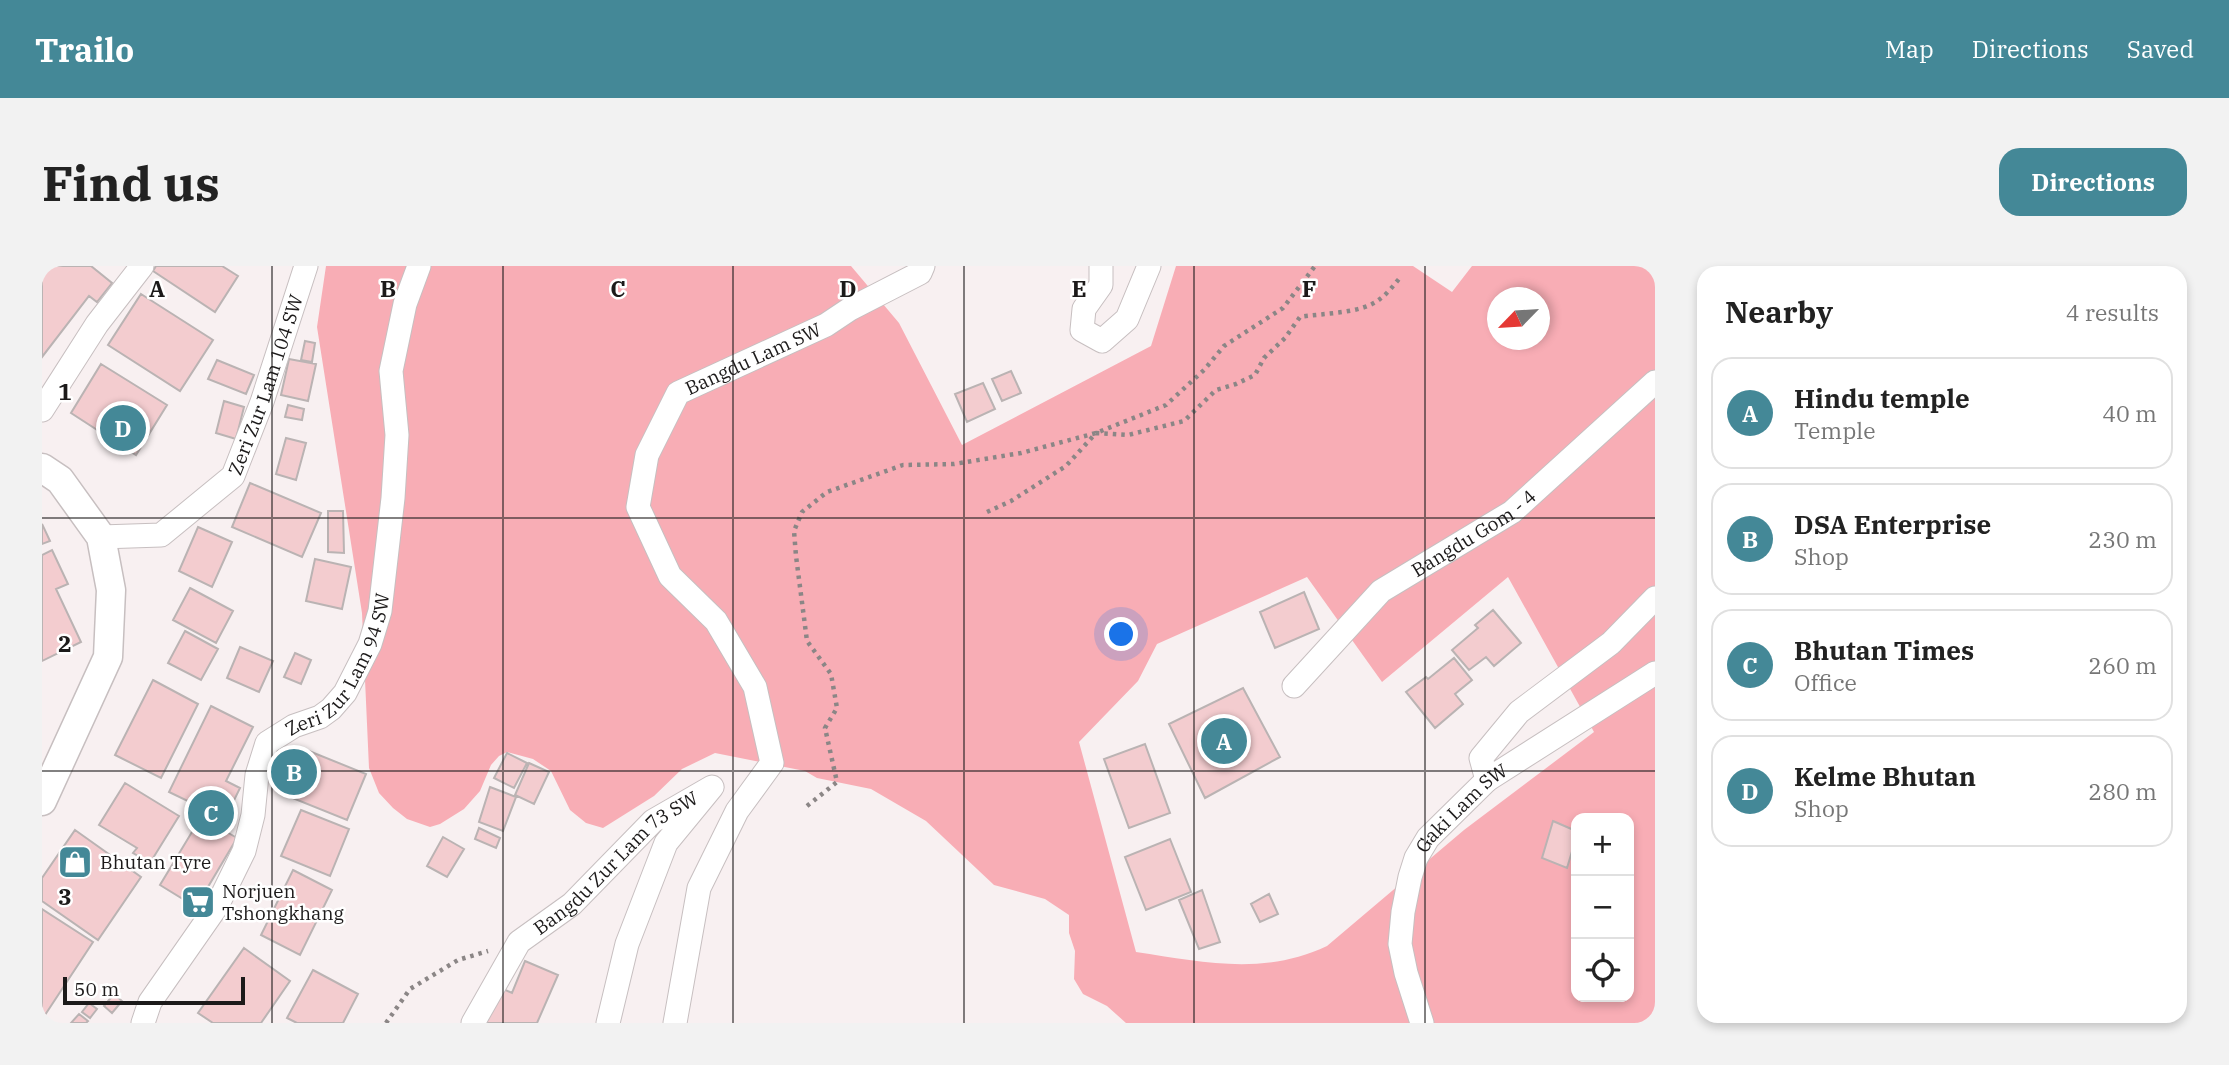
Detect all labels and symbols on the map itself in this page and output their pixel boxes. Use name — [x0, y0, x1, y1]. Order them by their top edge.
text: A — [149, 273, 165, 303]
text: B — [380, 273, 396, 303]
text: C — [610, 273, 626, 303]
text: D — [839, 273, 857, 303]
text: E — [1071, 273, 1087, 303]
text: F — [1302, 273, 1316, 303]
north arrow — [1487, 287, 1550, 350]
street label: Zeri Zur Lam 104 SW — [223, 291, 308, 479]
street label: Bangdu Lam SW — [681, 317, 825, 400]
text: 1 — [58, 376, 72, 406]
pin: D — [100, 402, 146, 454]
street label: Bangdu Gom - 4 — [1407, 484, 1541, 582]
street label: Zeri Zur Lam 94 SW — [280, 592, 394, 741]
your location — [1104, 617, 1138, 651]
text: 2 — [58, 628, 72, 658]
pin: A — [1201, 715, 1247, 767]
pin: B — [271, 746, 317, 798]
street label: Gaki Lam SW — [1410, 758, 1512, 857]
street label: Bangdu Zur Lam 73 SW — [529, 786, 702, 940]
pin: C — [188, 787, 234, 839]
shop icon: Bhutan Tyre — [56, 843, 94, 881]
place label: Bhutan Tyre — [100, 850, 211, 874]
place label: Norjuen Tshongkhang — [222, 879, 345, 925]
text: 3 — [58, 881, 72, 911]
supermarket icon: Norjuen Tshongkhang — [179, 883, 217, 921]
scale bar — [63, 974, 245, 1006]

